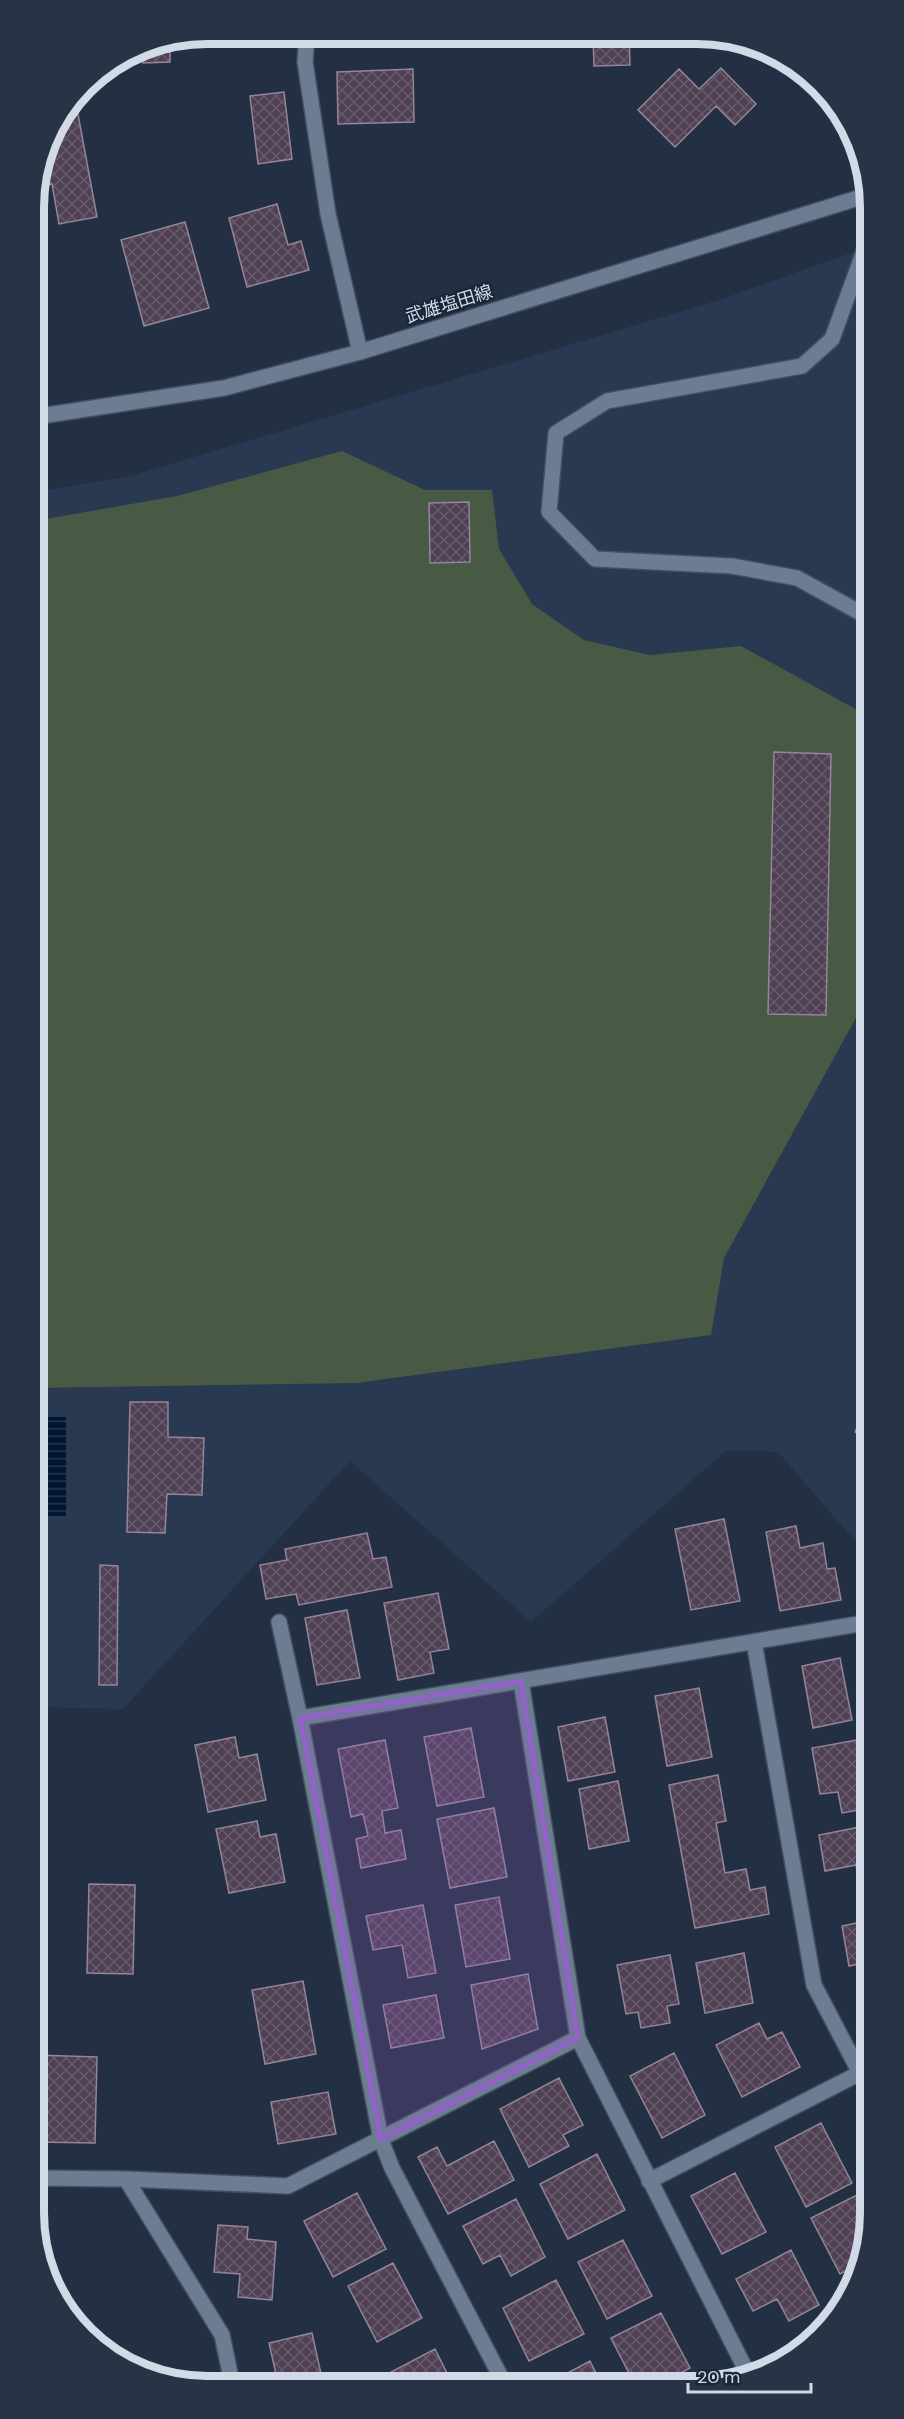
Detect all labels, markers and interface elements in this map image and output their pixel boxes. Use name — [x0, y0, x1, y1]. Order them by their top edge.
street label: 武雄塩田線 — [402, 279, 496, 329]
scale bar — [688, 2356, 811, 2394]
text: 20 m — [697, 2365, 740, 2389]

